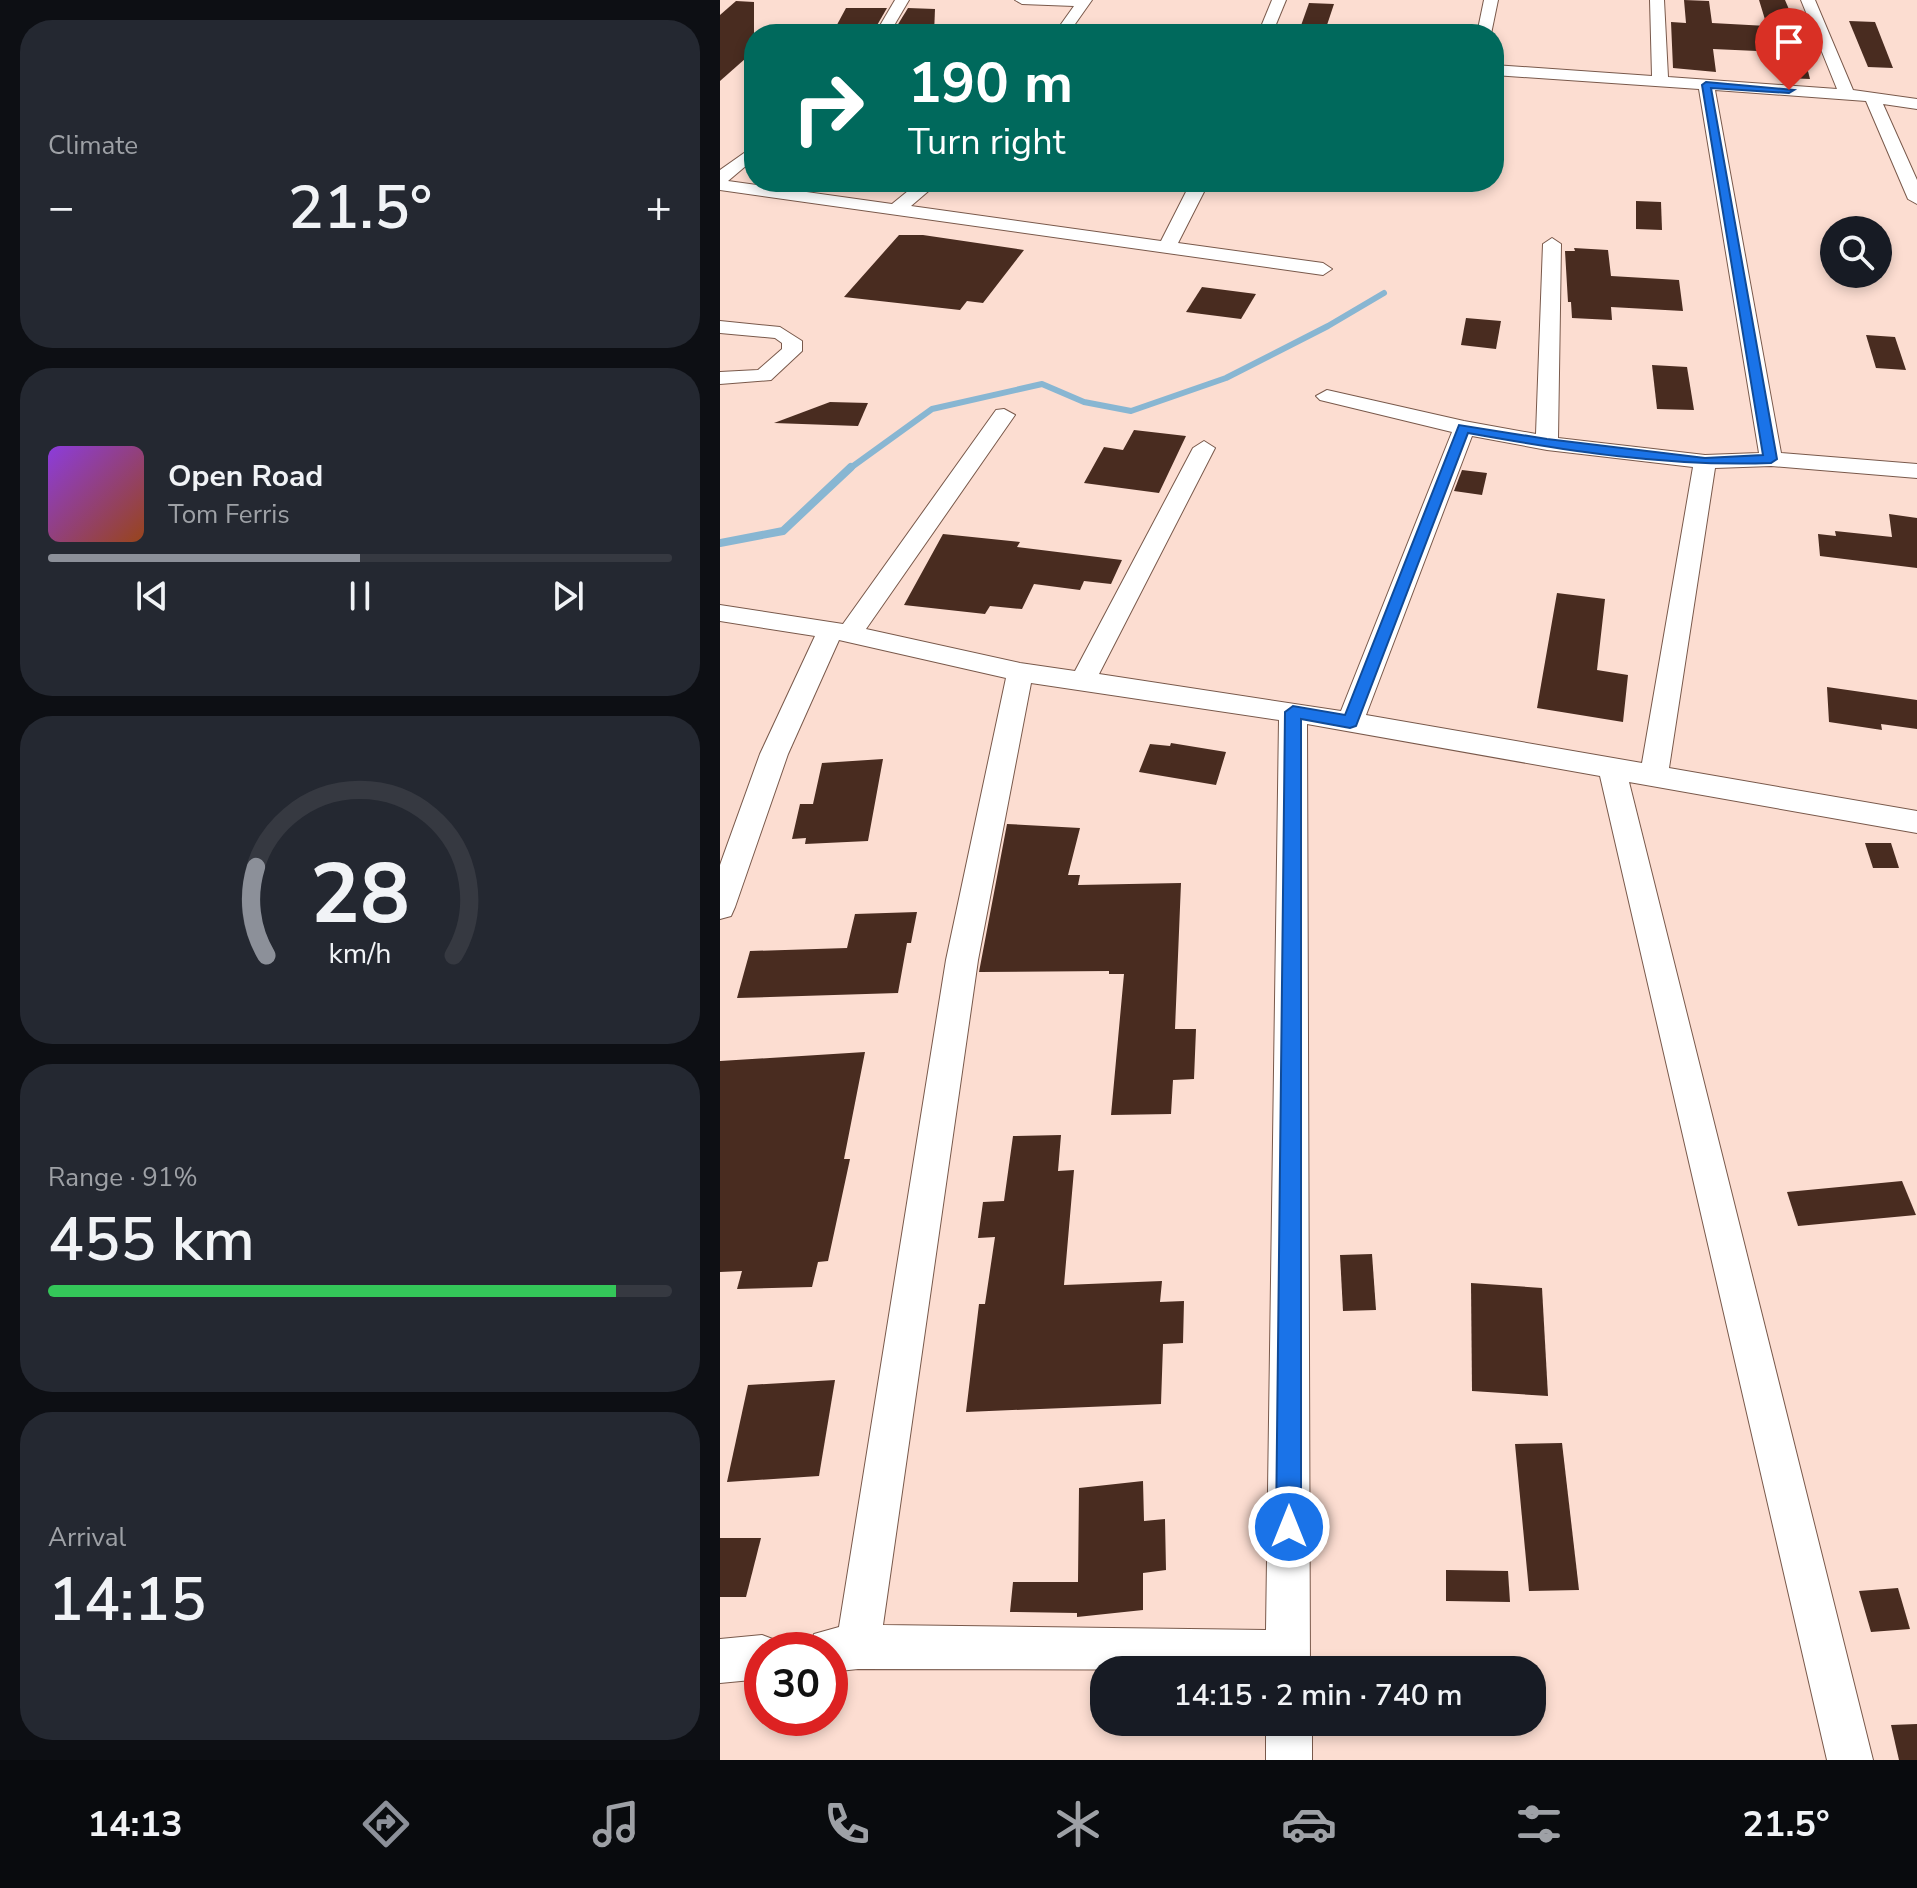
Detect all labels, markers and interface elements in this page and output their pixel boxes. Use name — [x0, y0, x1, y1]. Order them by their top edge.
pin — [1755, 8, 1823, 90]
icon: arrive — [1767, 20, 1811, 64]
text: 190 m — [908, 45, 1073, 122]
icon: right — [776, 56, 880, 160]
text: Turn right — [908, 118, 1065, 167]
text: Climate — [48, 128, 138, 163]
text: 21.5° — [288, 167, 432, 249]
text: − — [48, 178, 74, 238]
text: + — [646, 178, 672, 238]
map controls — [1820, 216, 1892, 288]
button: search — [1820, 216, 1892, 288]
text: Open Road — [168, 456, 323, 497]
text: Tom Ferris — [168, 497, 290, 532]
icon: previous — [130, 574, 174, 618]
icon: pause — [338, 574, 382, 618]
icon: next — [546, 574, 590, 618]
text: 28 — [310, 838, 410, 951]
text: km/h — [329, 934, 391, 973]
text: Range · 91% — [48, 1160, 198, 1195]
text: 455 km — [48, 1199, 255, 1281]
position arrow — [1247, 1485, 1331, 1569]
text: Arrival — [48, 1520, 126, 1555]
text: 14:15 — [48, 1559, 206, 1641]
speed limit sign: 30 — [744, 1632, 848, 1736]
text: 14:15 · 2 min · 740 m — [1173, 1675, 1463, 1716]
icon: directions — [358, 1796, 414, 1852]
icon: music — [588, 1796, 644, 1852]
icon: phone — [819, 1796, 875, 1852]
icon: climate — [1050, 1796, 1106, 1852]
icon: car — [1281, 1796, 1337, 1852]
icon: filters — [1511, 1796, 1567, 1852]
text: 14:13 — [87, 1800, 183, 1849]
text: 21.5° — [1742, 1800, 1830, 1849]

